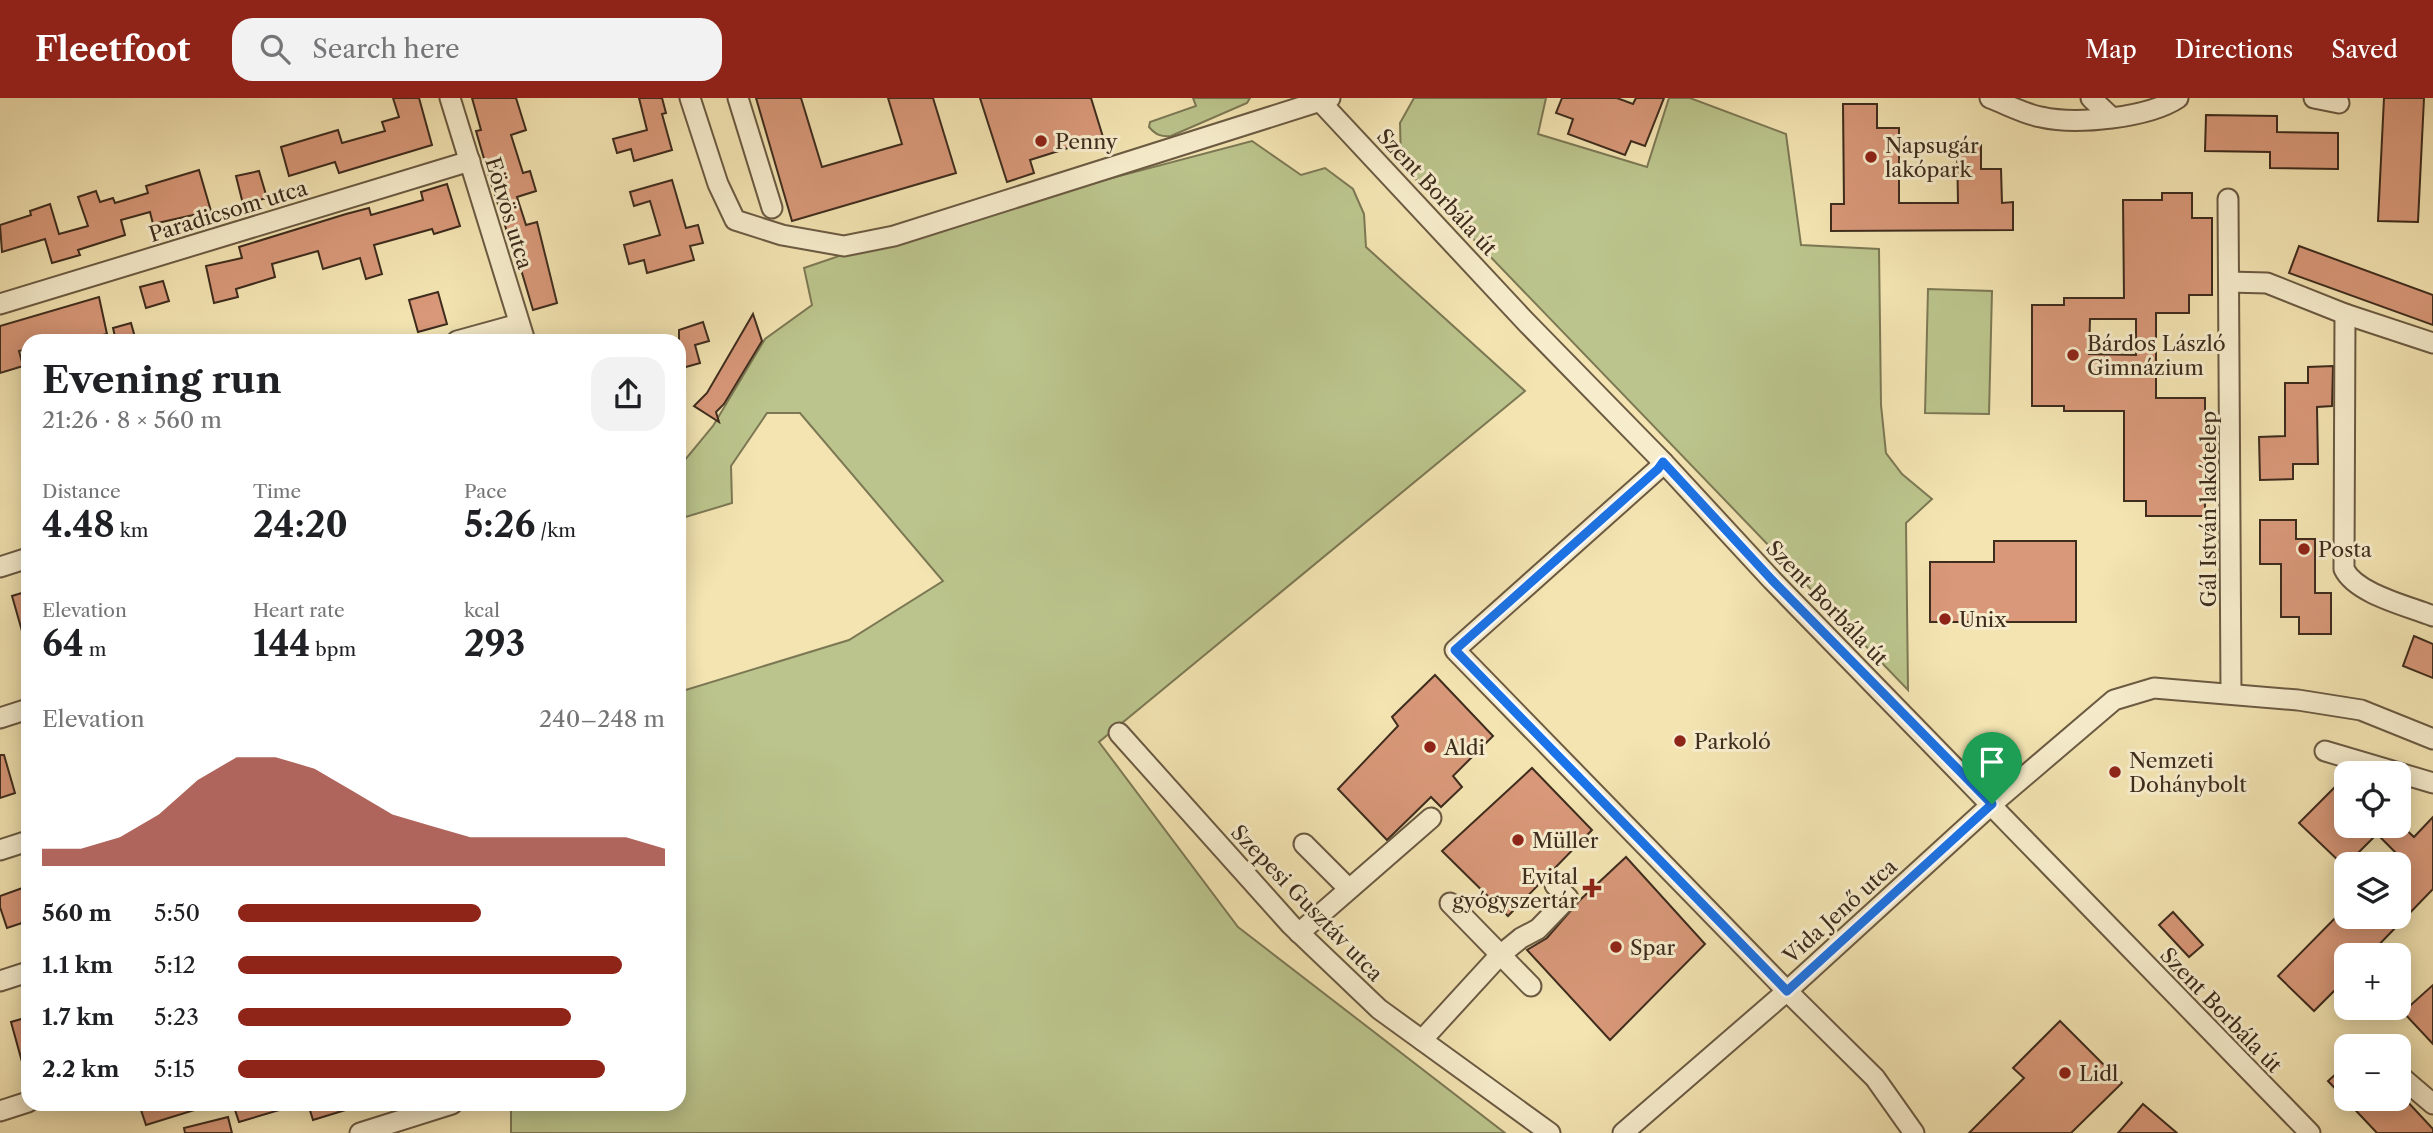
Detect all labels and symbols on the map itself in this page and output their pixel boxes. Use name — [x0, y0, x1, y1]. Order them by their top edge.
street label: Szent Borbála út — [1372, 123, 1502, 261]
place label: Penny — [1055, 129, 1118, 154]
marker: Penny — [1033, 133, 1049, 149]
place label: Napsugár lakópark — [1885, 133, 1979, 182]
marker: Napsugár lakópark — [1863, 149, 1879, 165]
street label: Eötvös utca — [480, 154, 538, 273]
street label: Paradicsom utca — [146, 175, 311, 247]
place label: Bárdos László Gimnázium — [2087, 331, 2226, 380]
marker: Bárdos László Gimnázium — [2065, 347, 2081, 363]
street label: Gál István lakótelep — [2196, 411, 2221, 607]
street label: Szent Borbála út — [1761, 535, 1893, 671]
place label: Posta — [2318, 537, 2373, 562]
marker: Posta — [2296, 541, 2312, 557]
place label: Unix — [1959, 607, 2007, 632]
marker: Unix — [1937, 611, 1953, 627]
place label: Parkoló — [1694, 729, 1771, 754]
pin — [1962, 732, 2022, 804]
marker: Parkoló — [1672, 733, 1688, 749]
place label: Aldi — [1443, 735, 1485, 760]
marker: Aldi — [1422, 739, 1438, 755]
place label: Nemzeti Dohánybolt — [2129, 748, 2247, 797]
marker: Nemzeti Dohánybolt — [2107, 764, 2123, 780]
street label: Szepesi Gusztáv utca — [1226, 820, 1389, 987]
place label: Müller — [1532, 828, 1599, 853]
marker: Müller — [1510, 832, 1526, 848]
street label: Vida Jenő utca — [1777, 853, 1902, 969]
place label: Evital gyógyszertár — [1453, 864, 1578, 913]
marker: Evital gyógyszertár — [1584, 880, 1600, 896]
place label: Spar — [1630, 935, 1676, 960]
marker: Spar — [1608, 939, 1624, 955]
street label: Szent Borbála út — [2155, 942, 2287, 1078]
place label: Lidl — [2079, 1061, 2118, 1086]
marker: Lidl — [2057, 1065, 2073, 1081]

